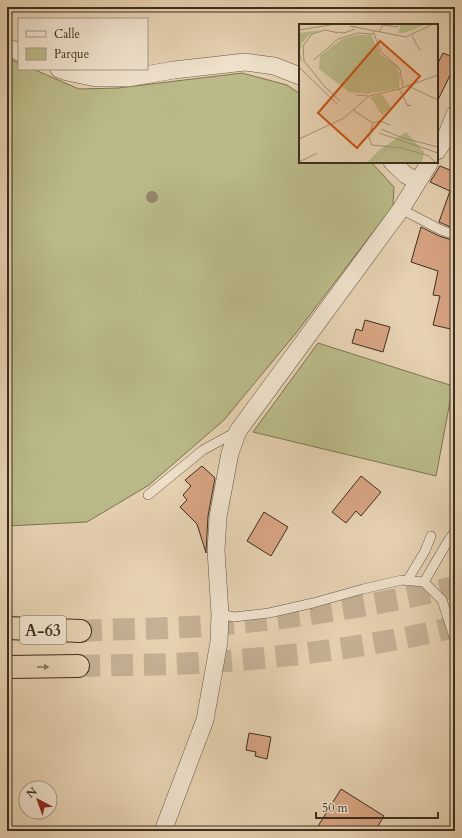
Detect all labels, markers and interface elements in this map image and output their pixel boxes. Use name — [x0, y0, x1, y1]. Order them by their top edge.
legend — [18, 18, 148, 70]
inset map — [299, 24, 438, 163]
text: Calle — [54, 26, 80, 42]
text: Parque — [54, 46, 89, 62]
road number: A-63 — [20, 616, 66, 644]
one-way arrow — [37, 664, 50, 670]
north arrow — [18, 780, 58, 820]
text: N — [23, 784, 41, 802]
scale bar — [316, 794, 438, 820]
text: 50 m — [322, 800, 349, 816]

